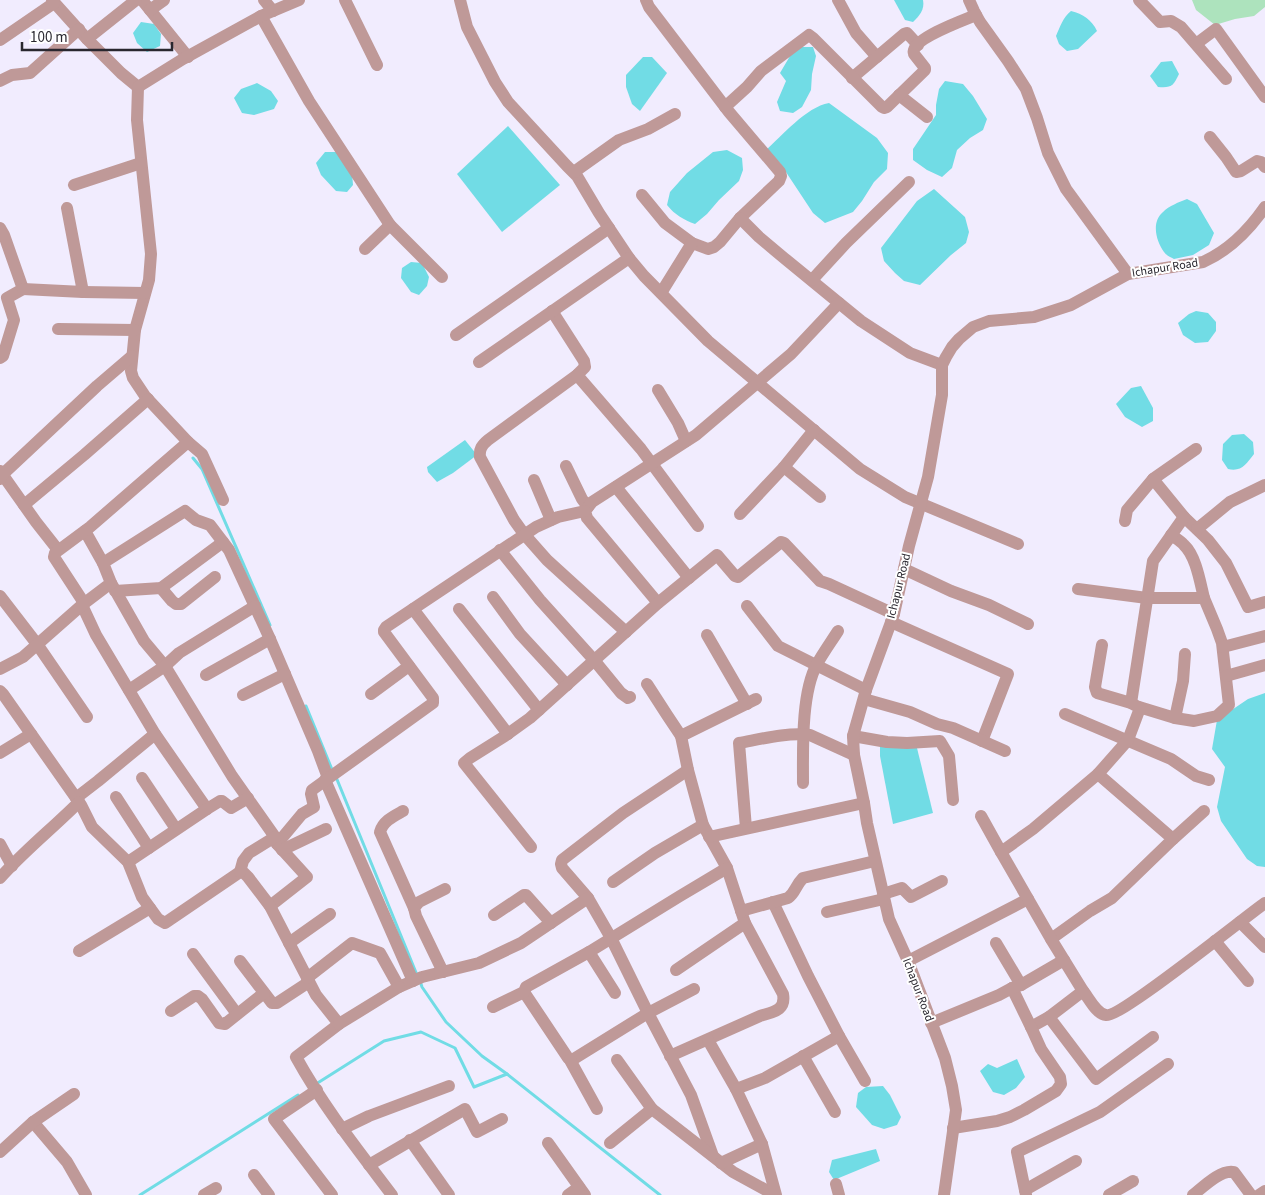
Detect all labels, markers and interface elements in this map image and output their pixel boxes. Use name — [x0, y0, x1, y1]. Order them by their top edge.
scale bar — [22, 20, 172, 52]
text: 100 m — [30, 27, 68, 48]
street label: Ichapur Road — [1131, 254, 1199, 282]
street label: Ichapur Road — [883, 552, 915, 620]
street label: Ichapur Road — [898, 956, 938, 1024]

